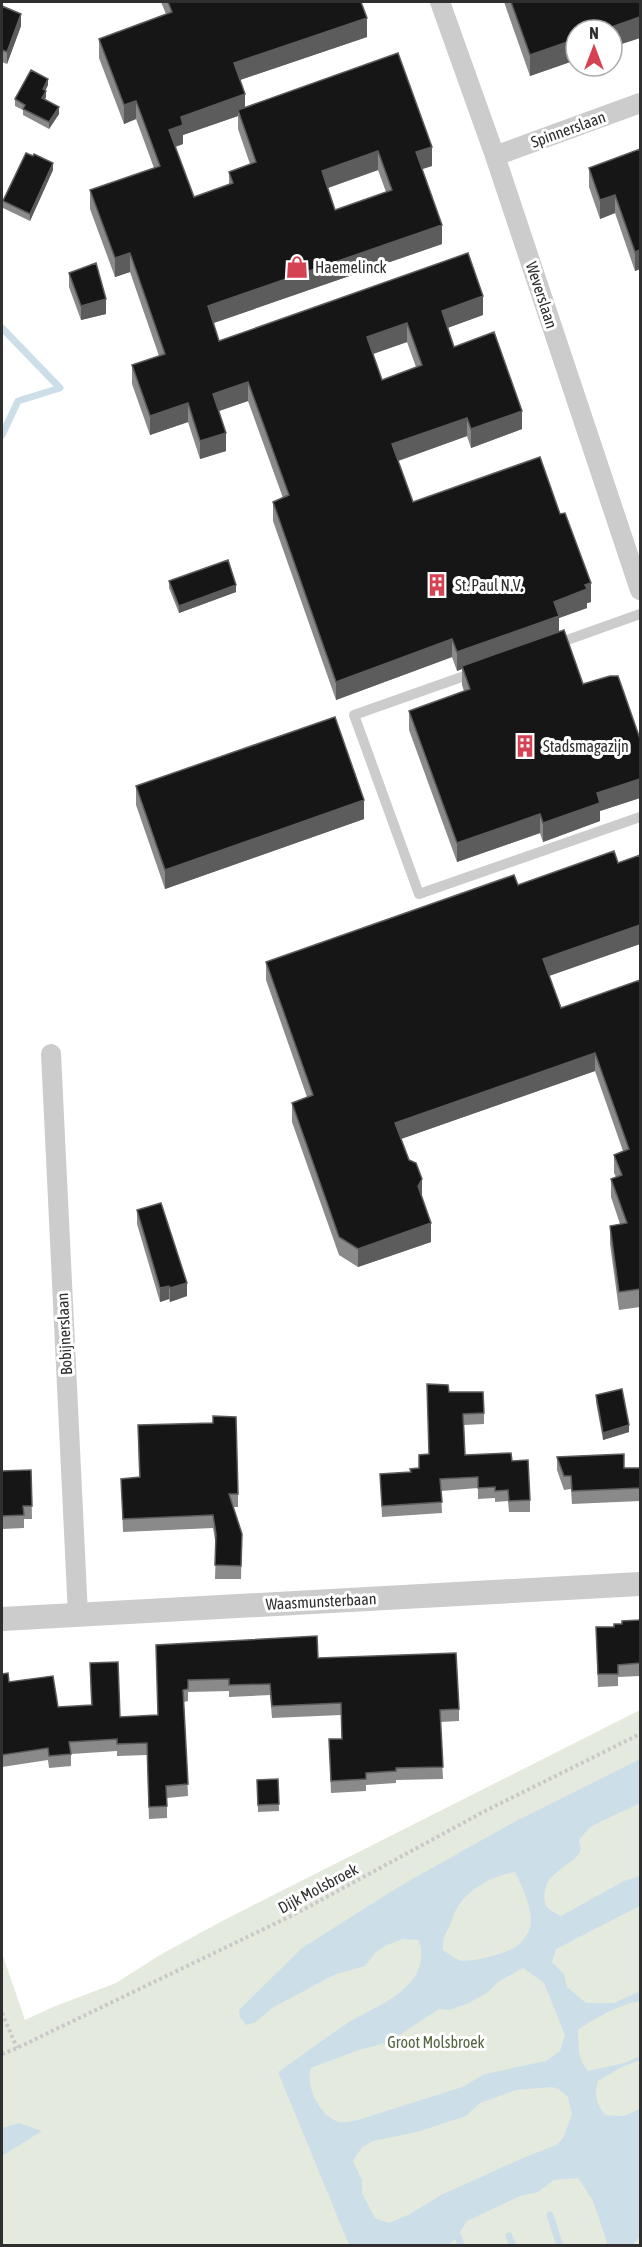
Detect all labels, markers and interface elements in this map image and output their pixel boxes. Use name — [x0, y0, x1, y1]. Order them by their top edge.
north arrow — [564, 18, 624, 78]
text: N — [589, 24, 599, 42]
street label: Spinnerslaan — [528, 107, 608, 152]
shop icon: Haemelinck — [284, 254, 310, 280]
place label: Haemelinck — [315, 258, 386, 276]
street label: Weverslaan — [523, 259, 561, 331]
building icon: St. Paul N.V. — [424, 572, 450, 598]
place label: St. Paul N.V. — [455, 576, 523, 594]
building icon: Stadsmagazijn — [512, 733, 538, 759]
place label: Stadsmagazijn — [543, 737, 629, 756]
street label: Bobijnerslaan — [53, 1292, 76, 1376]
street label: Waasmunsterbaan — [265, 1589, 377, 1613]
street label: Dijk Molsbroek — [275, 1859, 361, 1917]
park label: Groot Molsbroek — [387, 2033, 485, 2051]

